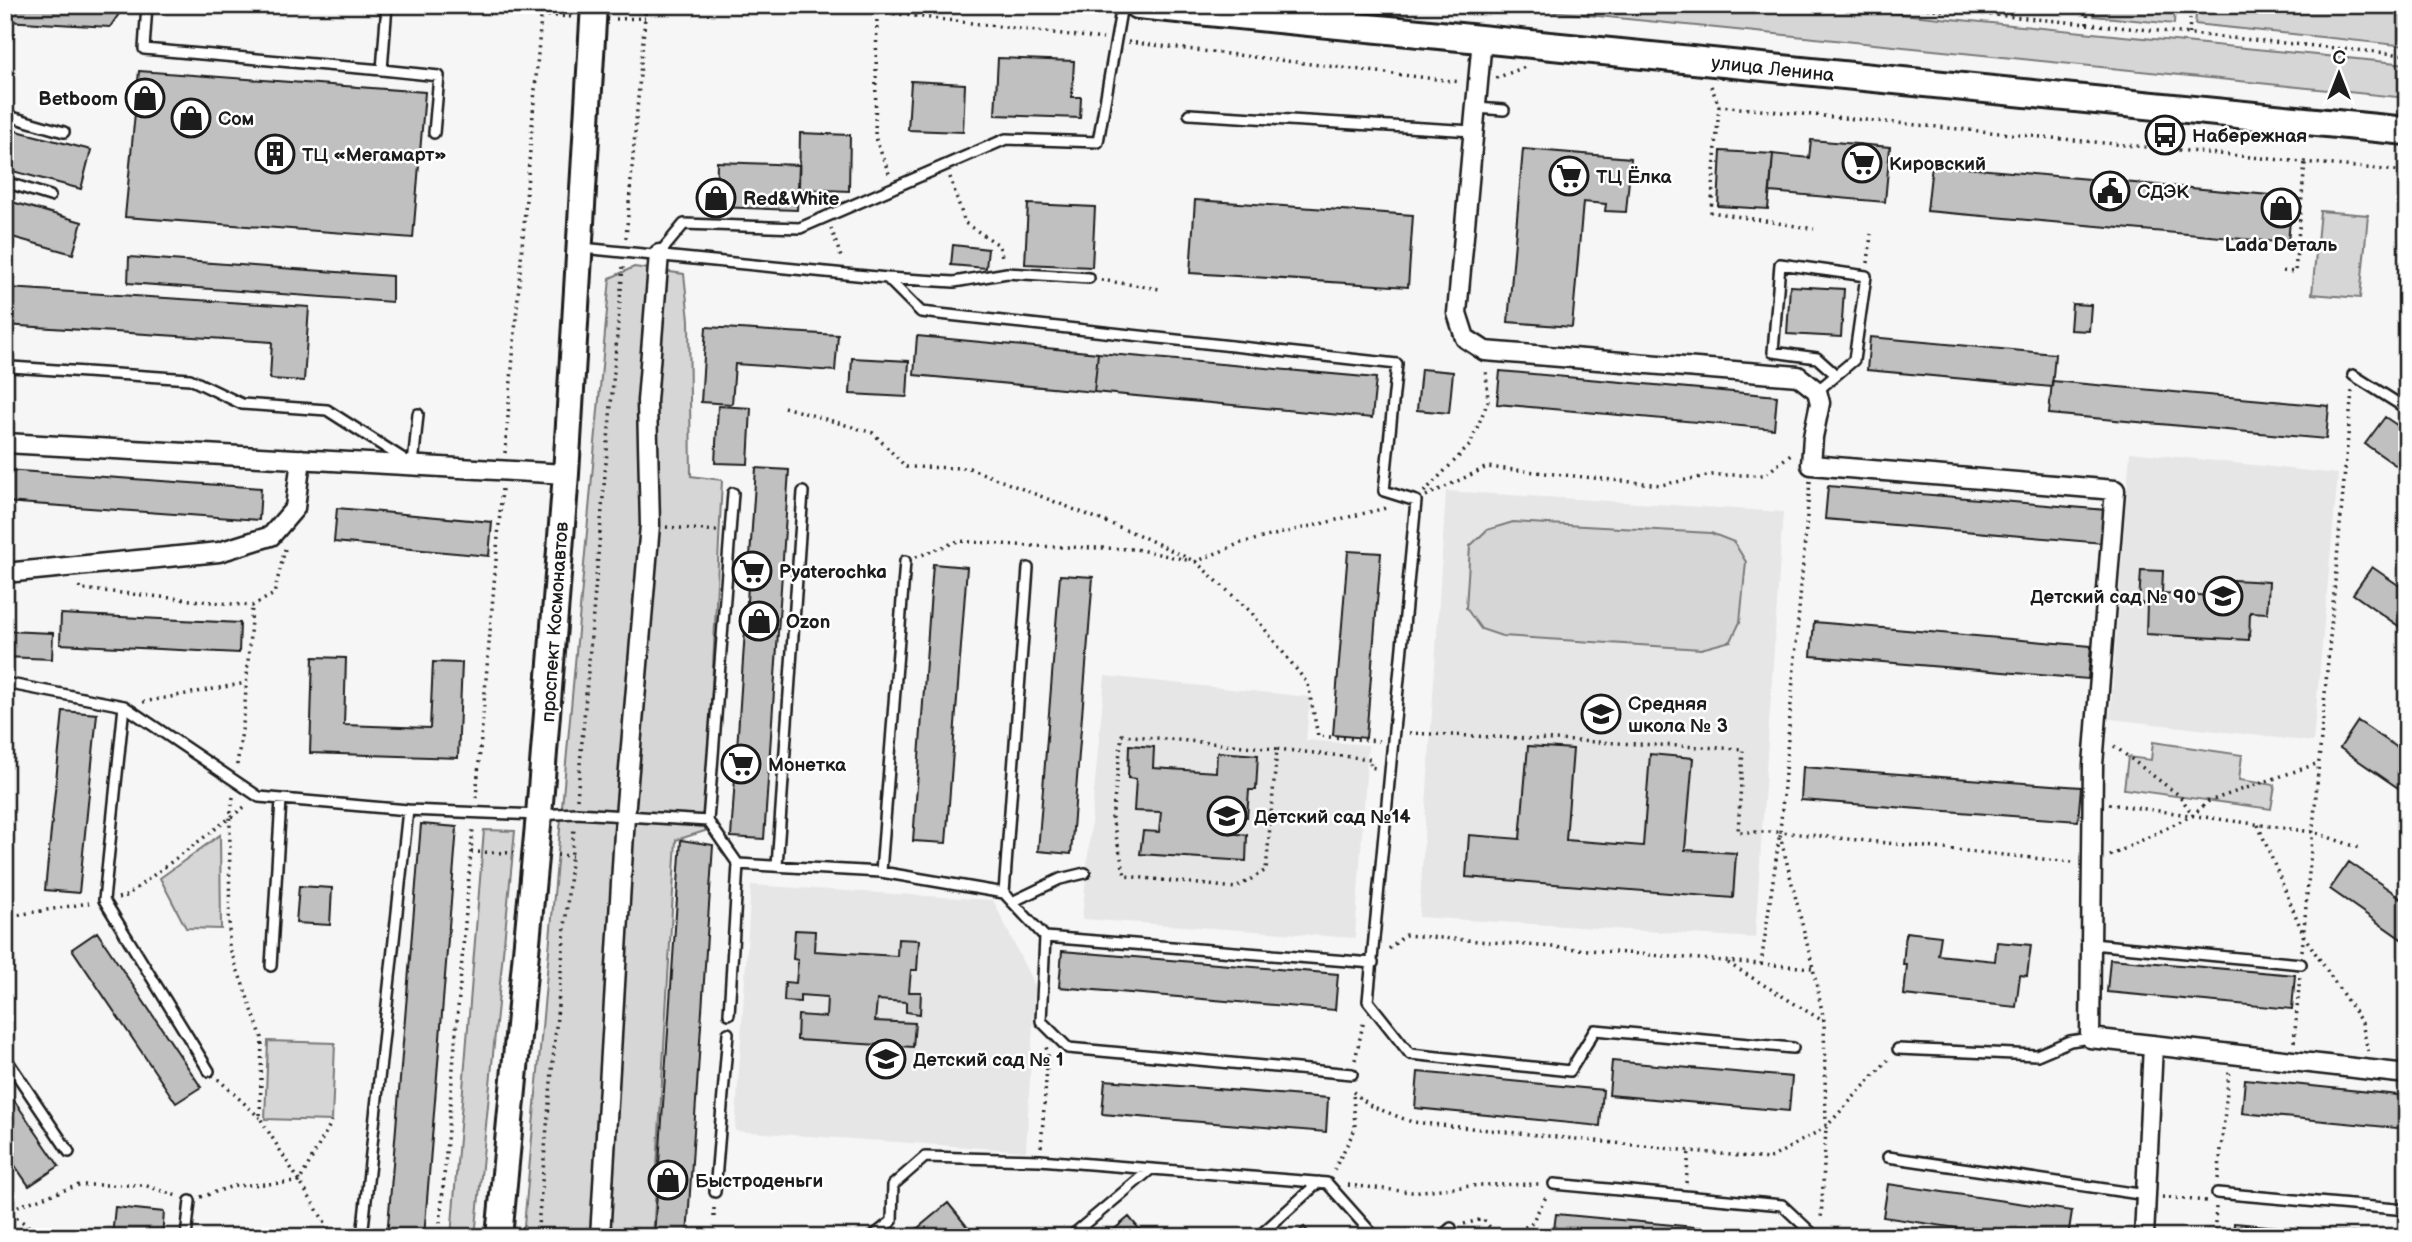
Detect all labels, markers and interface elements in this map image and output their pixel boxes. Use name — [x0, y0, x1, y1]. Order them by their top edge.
north arrow — [2304, 38, 2374, 108]
text: С — [2332, 47, 2346, 70]
street label: улица Ленина — [1710, 52, 1836, 87]
shop icon: Betboom — [124, 77, 166, 119]
place label: Betboom — [38, 88, 118, 111]
shop icon: Сом — [170, 97, 212, 139]
place label: Сом — [218, 108, 254, 131]
bus stop icon: Набережная — [2144, 114, 2186, 156]
place label: Набережная — [2192, 125, 2307, 148]
building icon: ТЦ «Мегамарт» — [254, 133, 296, 175]
supermarket icon: Кировский — [1841, 142, 1883, 184]
place label: ТЦ «Мегамарт» — [302, 144, 447, 167]
place label: Кировский — [1889, 153, 1986, 176]
supermarket icon: ТЦ Ёлка — [1548, 155, 1590, 197]
place label: ТЦ Ёлка — [1596, 166, 1673, 189]
public building icon: СДЭК — [2089, 170, 2131, 212]
shop icon: Red&White — [695, 177, 737, 219]
place label: СДЭК — [2137, 181, 2189, 204]
shop icon: Lada Dеталь — [2260, 187, 2302, 229]
place label: Red&White — [743, 188, 840, 211]
place label: Lada Dеталь — [2225, 234, 2338, 257]
street label: проспект Космонавтов — [537, 521, 574, 723]
supermarket icon: Pyaterochka — [731, 550, 773, 592]
place label: Pyaterochka — [779, 561, 887, 584]
school or university icon: Детский сад № 90 — [2202, 575, 2244, 617]
place label: Детский сад № 90 — [2030, 586, 2196, 609]
shop icon: Ozon — [738, 600, 780, 642]
place label: Ozon — [786, 611, 830, 634]
school or university icon: Средняя школа № 3 — [1580, 693, 1622, 735]
place label: Средняя школа № 3 — [1628, 693, 1728, 738]
supermarket icon: Монетка — [720, 743, 762, 785]
place label: Монетка — [768, 754, 847, 777]
school or university icon: Детский сад №14 — [1206, 795, 1248, 837]
place label: Детский сад №14 — [1254, 806, 1411, 829]
school or university icon: Детский сад № 1 — [865, 1038, 907, 1080]
place label: Детский сад № 1 — [913, 1049, 1064, 1072]
shop icon: Быстроденьги — [647, 1159, 689, 1201]
place label: Быстроденьги — [695, 1170, 823, 1193]

